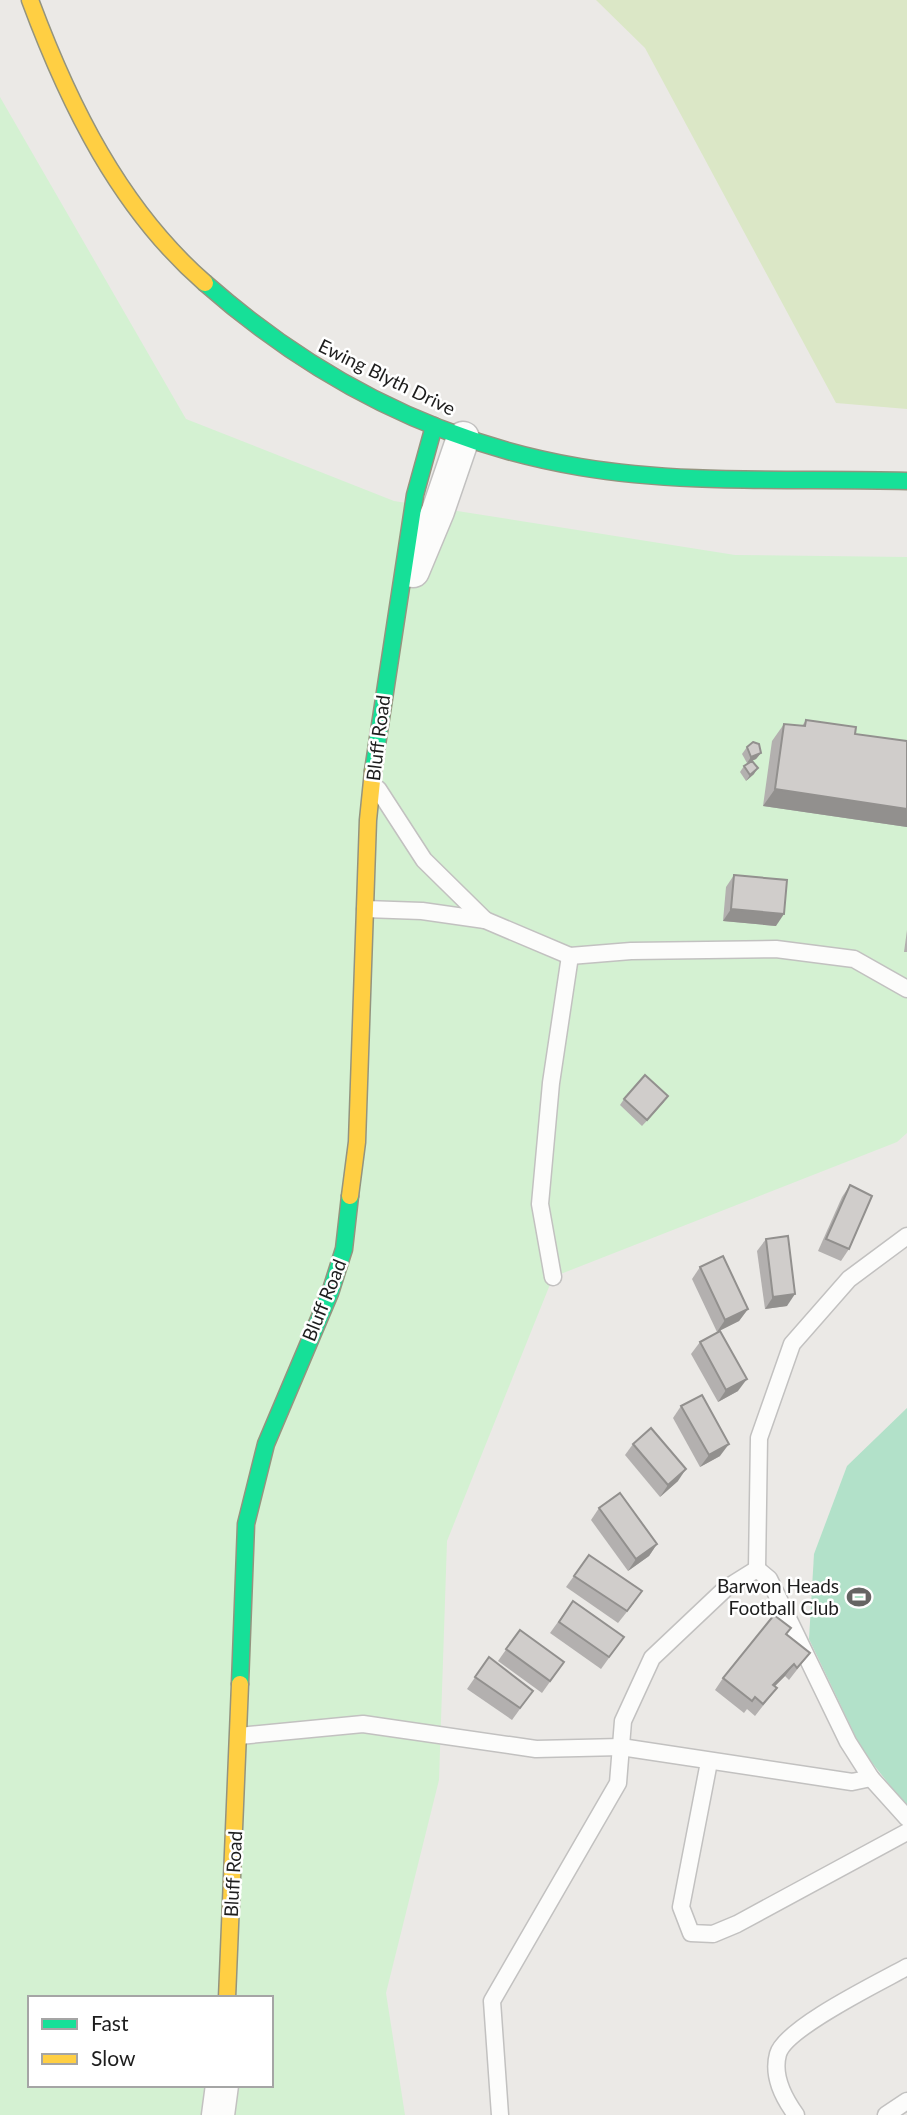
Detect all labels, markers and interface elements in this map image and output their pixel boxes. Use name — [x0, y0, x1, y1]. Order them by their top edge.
street label: Ewing Blyth Drive — [315, 333, 459, 420]
street label: Bluff Road — [361, 694, 394, 782]
street label: Bluff Road — [297, 1255, 350, 1344]
place label: Barwon Heads Football Club — [717, 1574, 839, 1619]
sports icon: Barwon Heads Football Club — [845, 1583, 873, 1611]
street label: Bluff Road — [219, 1830, 246, 1918]
legend — [28, 1996, 273, 2087]
text: Fast — [91, 2010, 129, 2035]
text: Slow — [91, 2045, 136, 2070]

